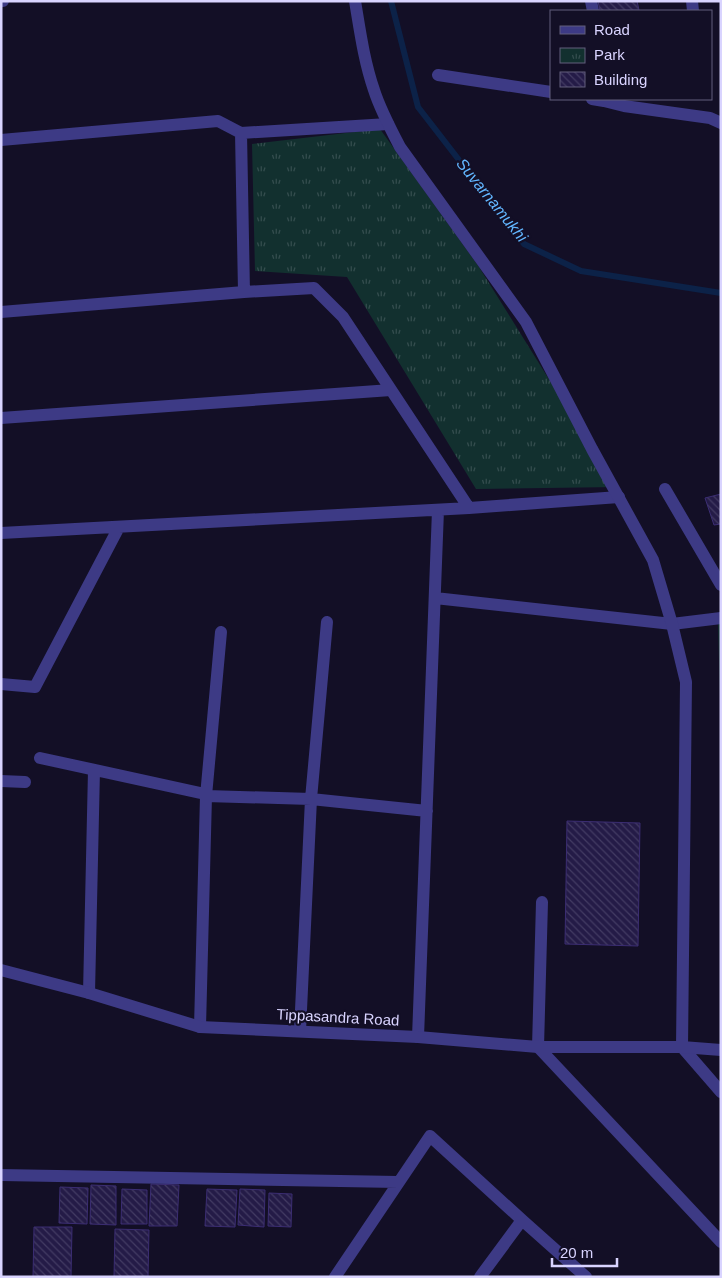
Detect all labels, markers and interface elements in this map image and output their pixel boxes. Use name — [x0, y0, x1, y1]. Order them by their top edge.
legend — [550, 10, 712, 100]
text: Road — [594, 21, 630, 38]
text: Park — [594, 46, 625, 63]
text: Building — [594, 71, 647, 88]
water label: Suvarnamukhi — [453, 155, 531, 245]
street label: Tippasandra Road — [276, 1005, 400, 1029]
scale bar — [552, 1236, 617, 1268]
text: 20 m — [560, 1244, 593, 1261]

